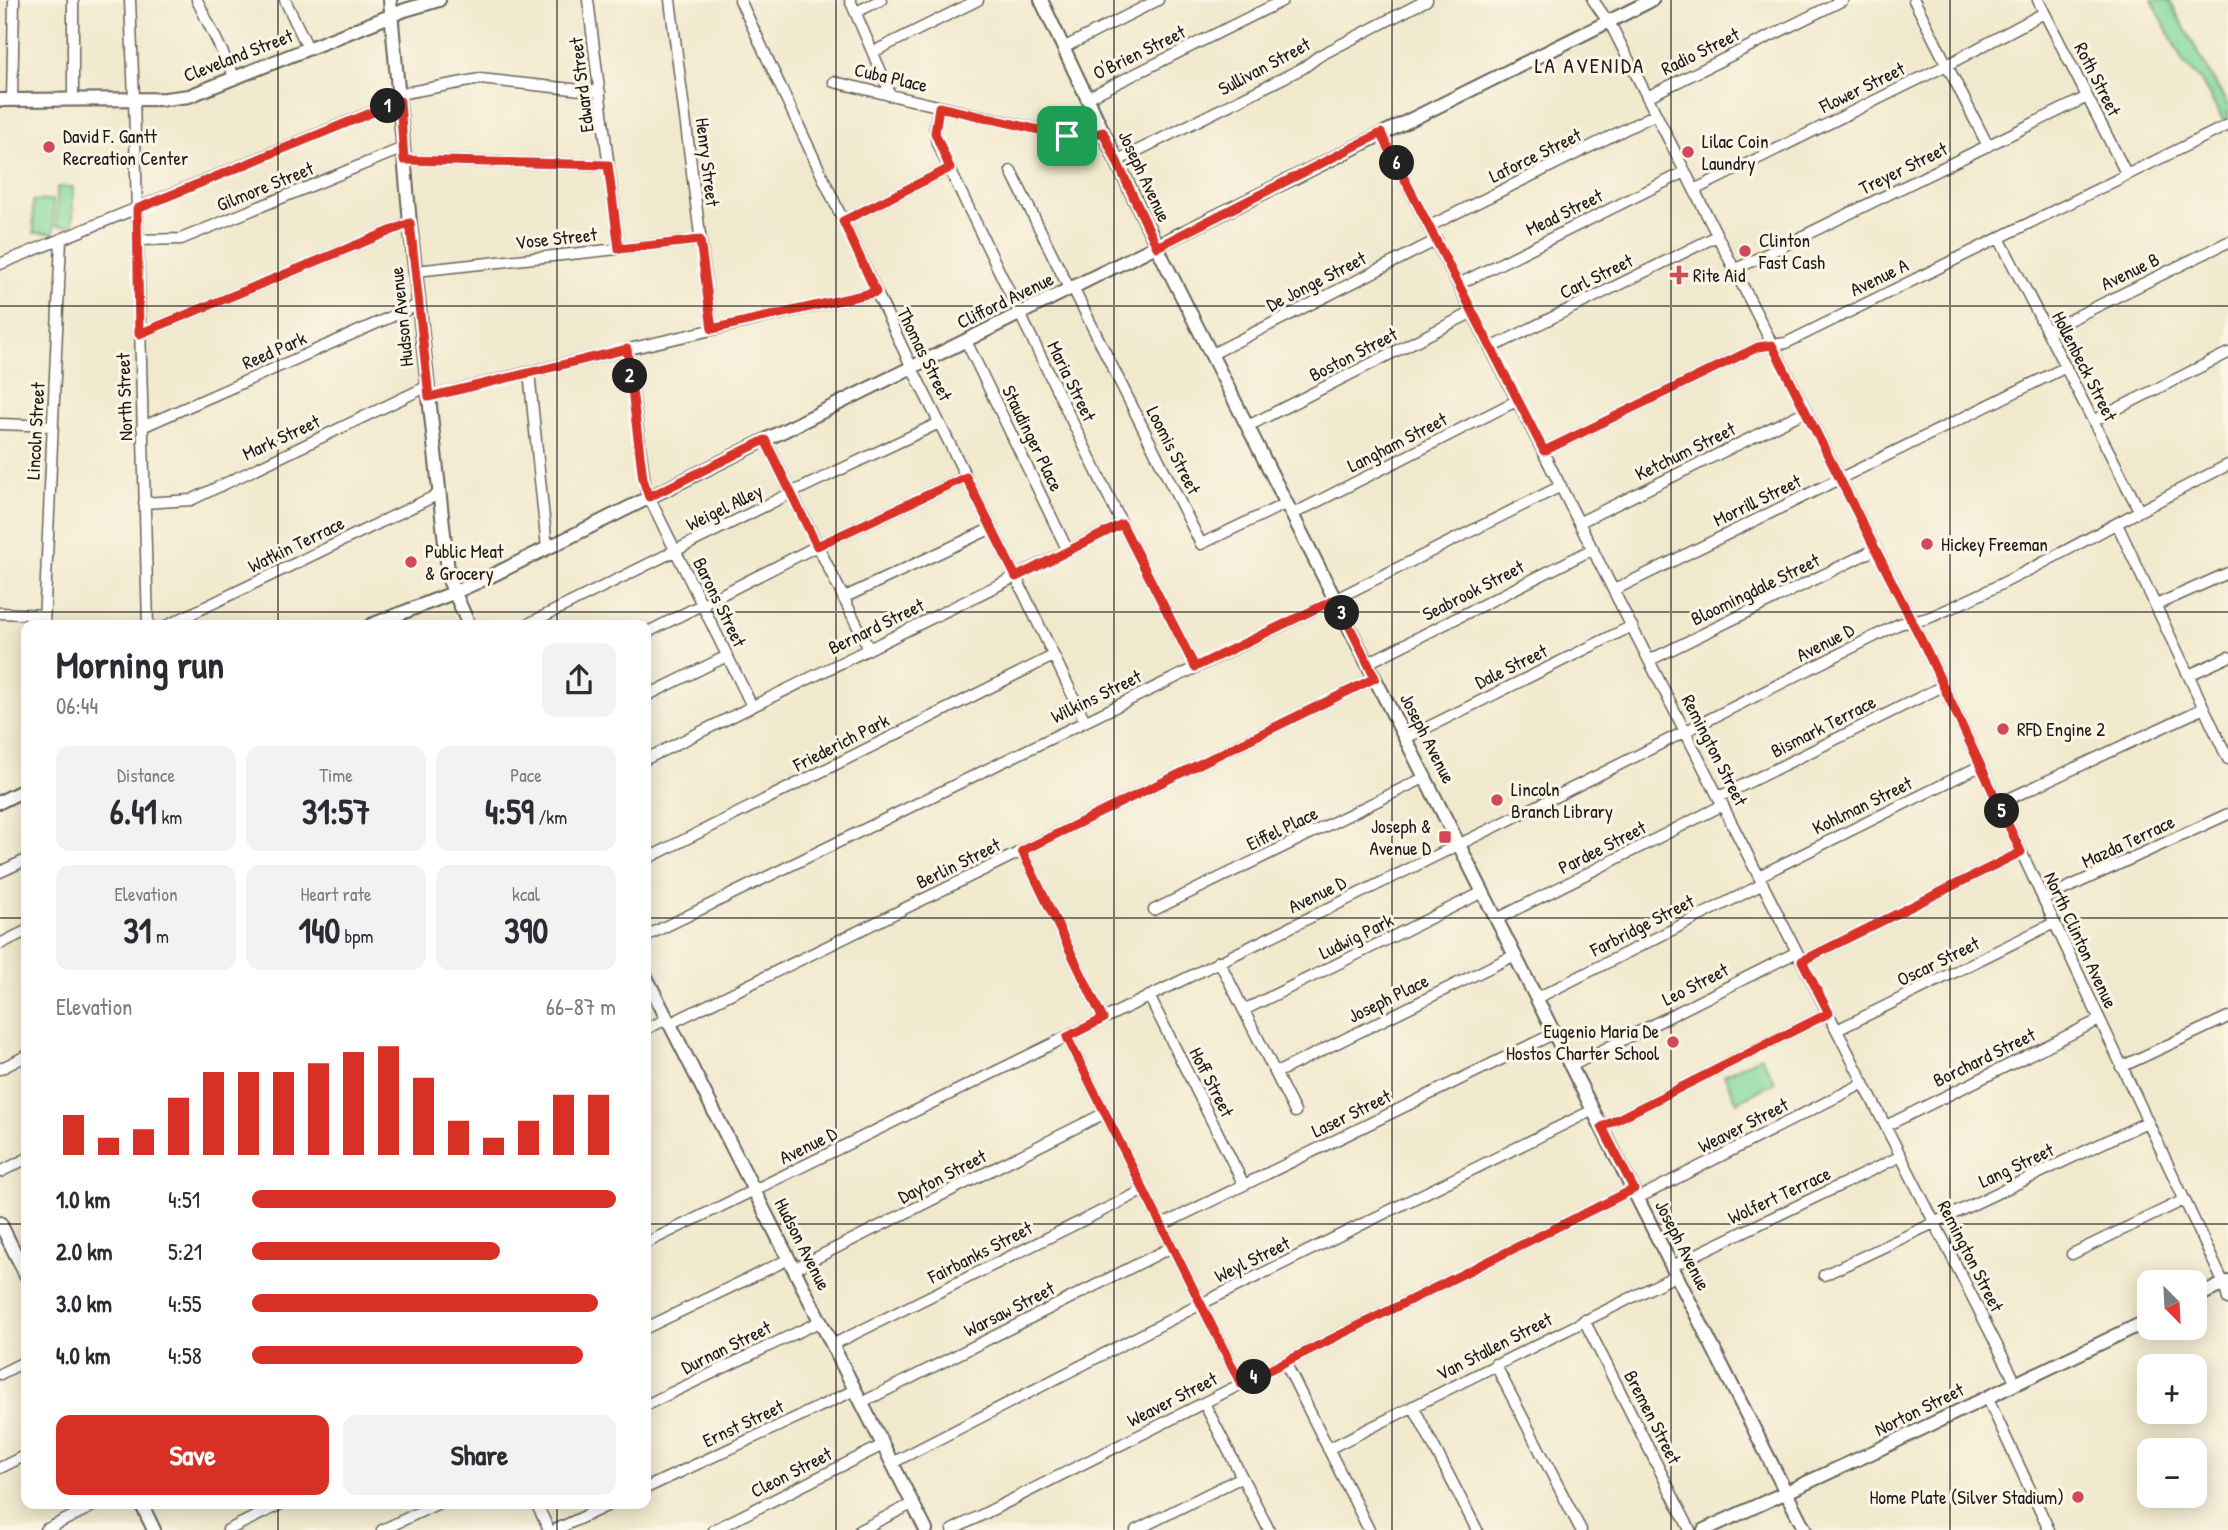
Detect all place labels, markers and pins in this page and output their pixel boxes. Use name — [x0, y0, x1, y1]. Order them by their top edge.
pin: 1 — [370, 88, 406, 124]
pin — [1037, 106, 1097, 166]
place label: David F. Gantt Recreation Center — [63, 123, 189, 171]
place label: Lilac Coin Laundry — [1702, 128, 1768, 176]
marker: David F. Gantt Recreation Center — [41, 139, 57, 155]
marker: Lilac Coin Laundry — [1680, 144, 1696, 160]
pin: 6 — [1380, 146, 1414, 180]
place label: Clinton Fast Cash — [1758, 227, 1825, 275]
marker: Clinton Fast Cash — [1737, 243, 1753, 259]
place label: Rite Aid — [1693, 262, 1746, 288]
marker: Rite Aid — [1671, 267, 1687, 283]
pin: 2 — [612, 358, 648, 394]
place label: Hickey Freeman — [1941, 531, 2048, 557]
marker: Hickey Freeman — [1919, 536, 1935, 552]
place label: Public Meat & Grocery — [425, 538, 504, 586]
marker: Public Meat & Grocery — [403, 554, 419, 570]
pin: 3 — [1324, 596, 1360, 630]
place label: RFD Engine 2 — [2017, 716, 2105, 742]
marker: RFD Engine 2 — [1995, 721, 2011, 737]
place label: Lincoln Branch Library — [1511, 776, 1613, 824]
marker: Lincoln Branch Library — [1489, 792, 1505, 808]
pin: 5 — [1984, 794, 2020, 828]
place label: Joseph & Avenue D — [1369, 813, 1431, 861]
marker: Joseph & Avenue D — [1437, 829, 1453, 845]
place label: Eugenio Maria De Hostos Charter School — [1506, 1018, 1660, 1066]
marker: Eugenio Maria De Hostos Charter School — [1665, 1034, 1681, 1050]
pin: 4 — [1236, 1360, 1272, 1394]
place label: Home Plate (Silver Stadium) — [1869, 1484, 2064, 1510]
marker: Home Plate (Silver Stadium) — [2070, 1489, 2086, 1505]

